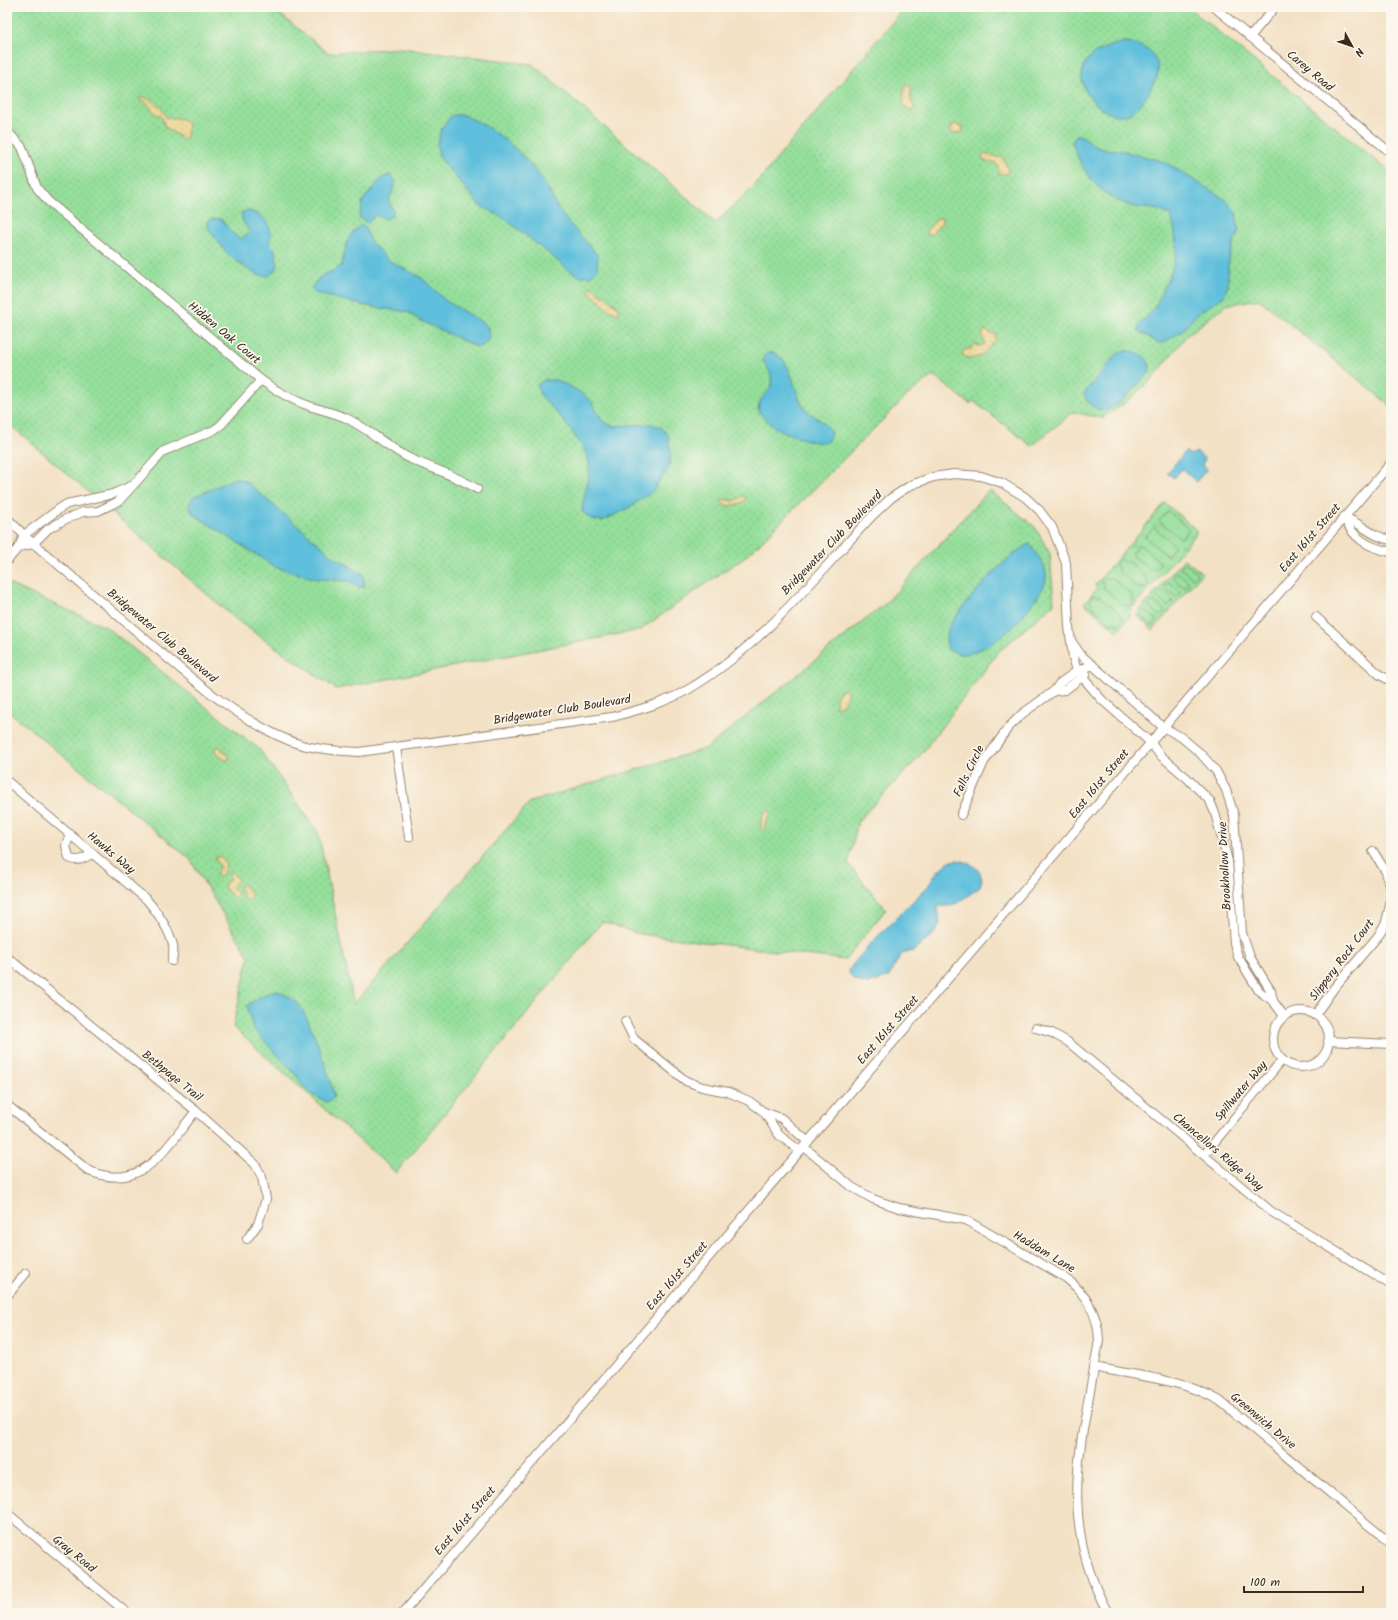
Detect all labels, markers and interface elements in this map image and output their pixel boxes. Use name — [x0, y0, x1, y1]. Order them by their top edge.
north arrow — [1332, 26, 1372, 66]
text: N — [1350, 43, 1368, 60]
street label: Carey Road — [1282, 45, 1339, 97]
street label: Hidden Oak Court — [183, 297, 265, 369]
street label: Bridgewater Club Boulevard — [777, 486, 888, 600]
street label: East 161st Street — [1274, 499, 1346, 577]
street label: Bridgewater Club Boulevard — [103, 584, 222, 689]
street label: Bridgewater Club Boulevard — [492, 690, 633, 730]
street label: Falls Circle — [948, 741, 990, 800]
street label: East 161st Street — [1064, 745, 1134, 823]
street label: Brookhollow Drive — [1213, 820, 1237, 911]
street label: Hawks Way — [83, 827, 140, 879]
street label: Slippery Rock Court — [1305, 915, 1379, 1005]
street label: East 161st Street — [852, 991, 924, 1069]
street label: Bethpage Trail — [138, 1046, 206, 1106]
street label: Spillwater Way — [1210, 1056, 1272, 1125]
street label: Chancellors Ridge Way — [1168, 1108, 1268, 1196]
street label: Haddam Lane — [1009, 1226, 1079, 1278]
street label: East 161st Street — [641, 1237, 713, 1315]
street label: Greenwich Drive — [1226, 1388, 1301, 1455]
street label: East 161st Street — [429, 1482, 501, 1560]
street label: Gray Road — [48, 1530, 101, 1578]
scale bar — [1244, 1568, 1363, 1594]
text: 100 m — [1250, 1573, 1281, 1592]

